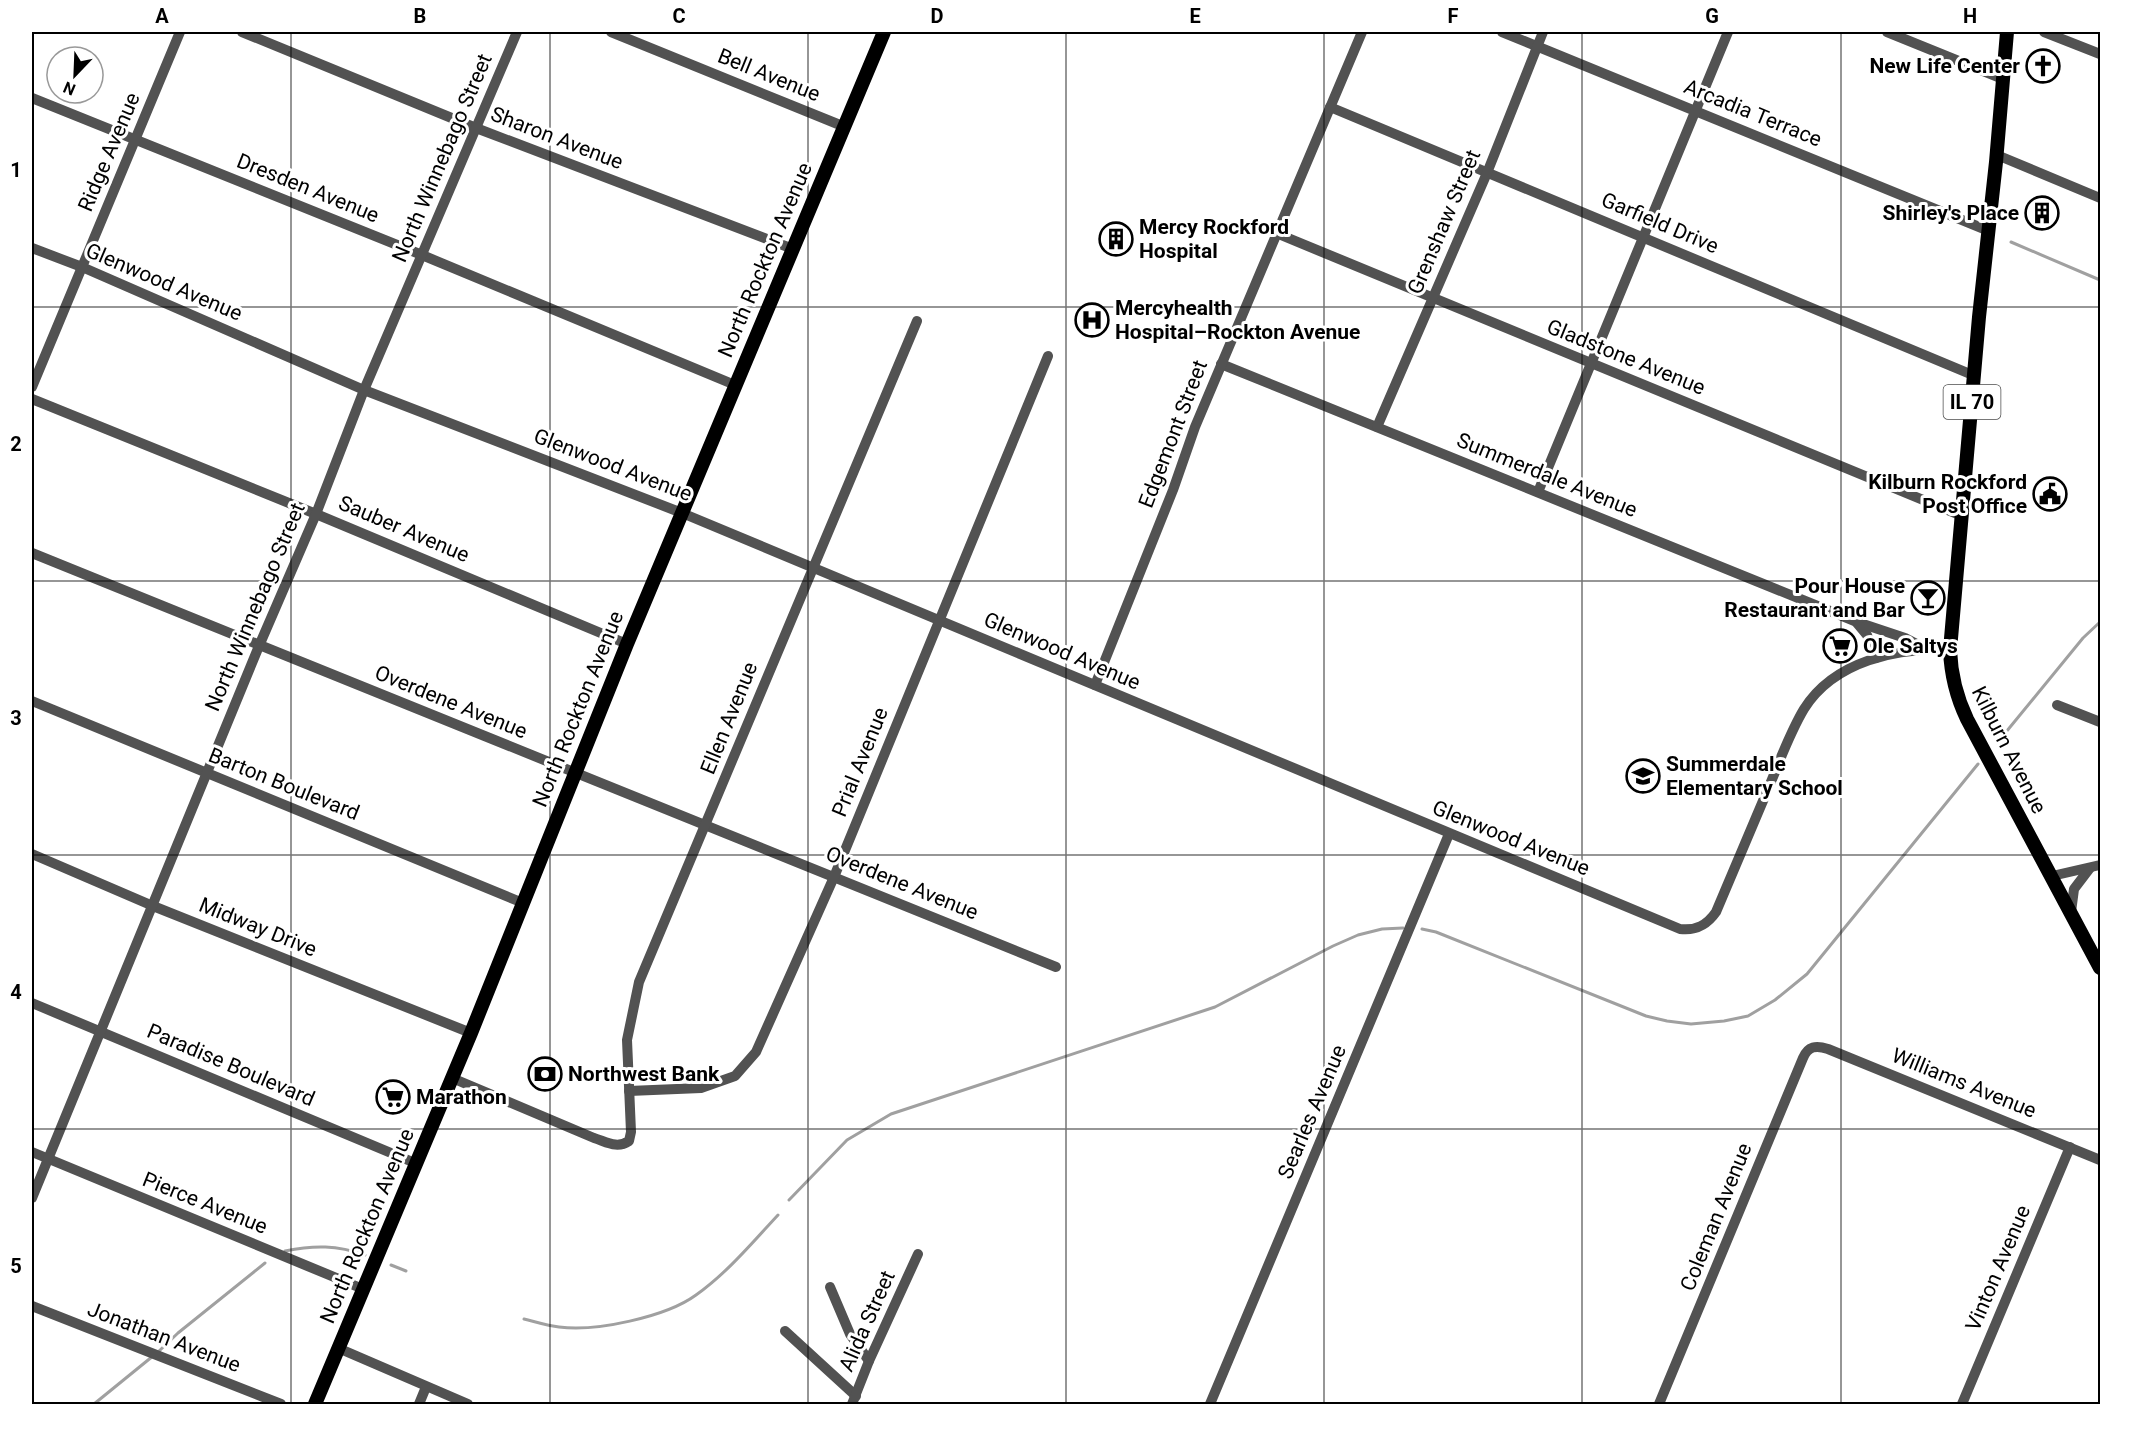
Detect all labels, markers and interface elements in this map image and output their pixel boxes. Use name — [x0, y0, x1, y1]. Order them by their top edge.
text: A — [155, 4, 169, 28]
text: B — [414, 4, 426, 28]
text: C — [672, 4, 686, 28]
text: D — [931, 4, 944, 28]
text: E — [1189, 4, 1201, 28]
text: F — [1448, 4, 1459, 28]
text: G — [1705, 4, 1719, 28]
text: H — [1963, 4, 1977, 28]
street label: Bell Avenue — [714, 44, 824, 106]
north arrow — [45, 45, 105, 105]
church icon: New Life Center — [2025, 48, 2061, 84]
street label: North Winnebago Street — [387, 50, 497, 266]
place label: New Life Center — [1869, 54, 2020, 78]
street label: Arcadia Terrace — [1681, 74, 1825, 152]
text: N — [60, 77, 78, 99]
street label: Ridge Avenue — [73, 89, 145, 215]
street label: Sharon Avenue — [487, 102, 627, 174]
street label: Grenshaw Street — [1403, 146, 1485, 298]
street label: Dresden Avenue — [233, 149, 383, 227]
text: 1 — [10, 158, 22, 182]
street label: North Rockton Avenue — [713, 159, 817, 361]
street label: Garfield Drive — [1598, 188, 1722, 258]
building icon: Shirley's Place — [2024, 195, 2060, 231]
place label: Shirley's Place — [1882, 201, 2019, 225]
place label: Mercy Rockford Hospital — [1139, 215, 1289, 263]
building icon: Mercy Rockford Hospital — [1098, 221, 1134, 257]
street label: Glenwood Avenue — [82, 238, 246, 326]
place label: Mercyhealth Hospital–Rockton Avenue — [1115, 296, 1360, 344]
hospital icon: Mercyhealth Hospital–Rockton Avenue — [1074, 302, 1110, 338]
street label: Gladstone Avenue — [1543, 314, 1709, 400]
street label: Edgemont Street — [1134, 357, 1212, 511]
road number: IL 70 — [1944, 385, 2000, 419]
street label: Glenwood Avenue — [530, 424, 696, 506]
street label: Summerdale Avenue — [1453, 428, 1641, 522]
text: 2 — [10, 432, 22, 456]
place label: Kilburn Rockford Post Office — [1868, 470, 2027, 518]
public building icon: Kilburn Rockford Post Office — [2032, 476, 2068, 512]
street label: Sauber Avenue — [335, 491, 473, 567]
street label: North Winnebago Street — [200, 499, 310, 715]
place label: Pour House Restaurant and Bar — [1724, 574, 1905, 622]
bar icon: Pour House Restaurant and Bar — [1910, 580, 1946, 616]
street label: Glenwood Avenue — [980, 607, 1144, 695]
street label: North Rockton Avenue — [528, 608, 628, 810]
supermarket icon: Ole Saltys — [1822, 628, 1858, 664]
place label: Ole Saltys — [1863, 634, 1958, 658]
street label: Ellen Avenue — [696, 658, 762, 778]
street label: Overdene Avenue — [371, 661, 531, 743]
street label: Kilburn Avenue — [1967, 682, 2051, 818]
street label: Prial Avenue — [827, 704, 893, 820]
text: 3 — [10, 706, 22, 730]
street label: Barton Boulevard — [205, 743, 363, 825]
place label: Summerdale Elementary School — [1666, 752, 1843, 800]
school or university icon: Summerdale Elementary School — [1625, 758, 1661, 794]
street label: Glenwood Avenue — [1429, 795, 1593, 881]
street label: Overdene Avenue — [822, 842, 982, 924]
street label: Midway Drive — [196, 893, 320, 961]
text: 4 — [10, 980, 22, 1004]
street label: Paradise Boulevard — [144, 1019, 318, 1111]
street label: Searles Avenue — [1273, 1041, 1351, 1183]
street label: Williams Avenue — [1888, 1043, 2040, 1123]
bank icon: Northwest Bank — [527, 1056, 563, 1092]
place label: Northwest Bank — [568, 1062, 720, 1086]
supermarket icon: Marathon — [375, 1079, 411, 1115]
place label: Marathon — [416, 1085, 507, 1109]
street label: North Rockton Avenue — [315, 1125, 419, 1327]
street label: Coleman Avenue — [1675, 1140, 1757, 1294]
street label: Pierce Avenue — [139, 1167, 271, 1239]
street label: Vinton Avenue — [1961, 1202, 2035, 1334]
text: 5 — [10, 1254, 22, 1278]
street label: Alida Street — [834, 1267, 900, 1375]
street label: Jonathan Avenue — [84, 1297, 244, 1377]

